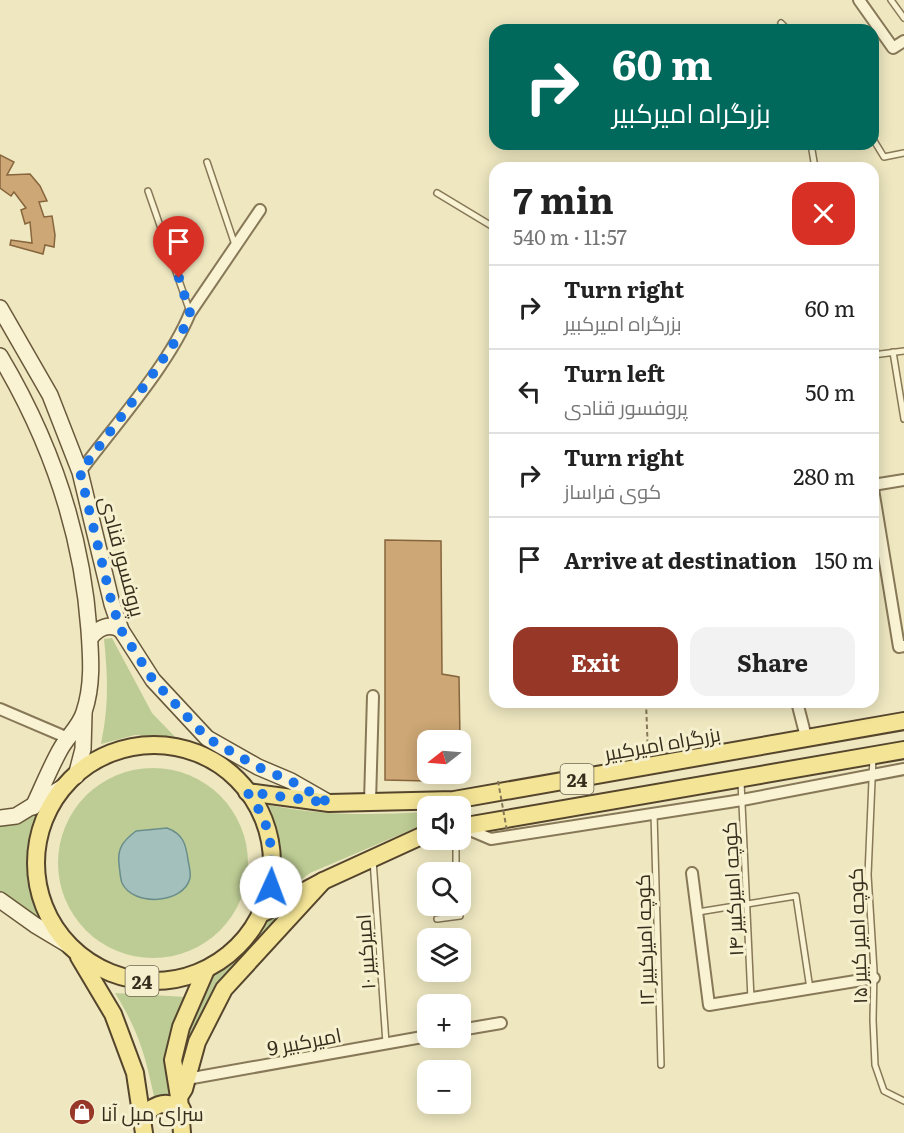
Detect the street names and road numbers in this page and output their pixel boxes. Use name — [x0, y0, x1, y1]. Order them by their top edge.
street label: پروفسور قنادی — [93, 492, 155, 620]
street label: بزرگراه امیرکبیر — [601, 717, 722, 767]
road number: 24 — [560, 764, 594, 794]
street label: کوچه امیرکبیر ۱۴ — [712, 821, 750, 957]
street label: کوچه امیر کبیر ۱۵ — [839, 867, 873, 1005]
street label: کوچه امیرکبیر ۱۲ — [626, 874, 660, 1006]
street label: امیرکبیر ۱۰ — [346, 913, 382, 991]
road number: 24 — [126, 966, 158, 996]
street label: امیرکبیر 9 — [264, 1018, 344, 1062]

